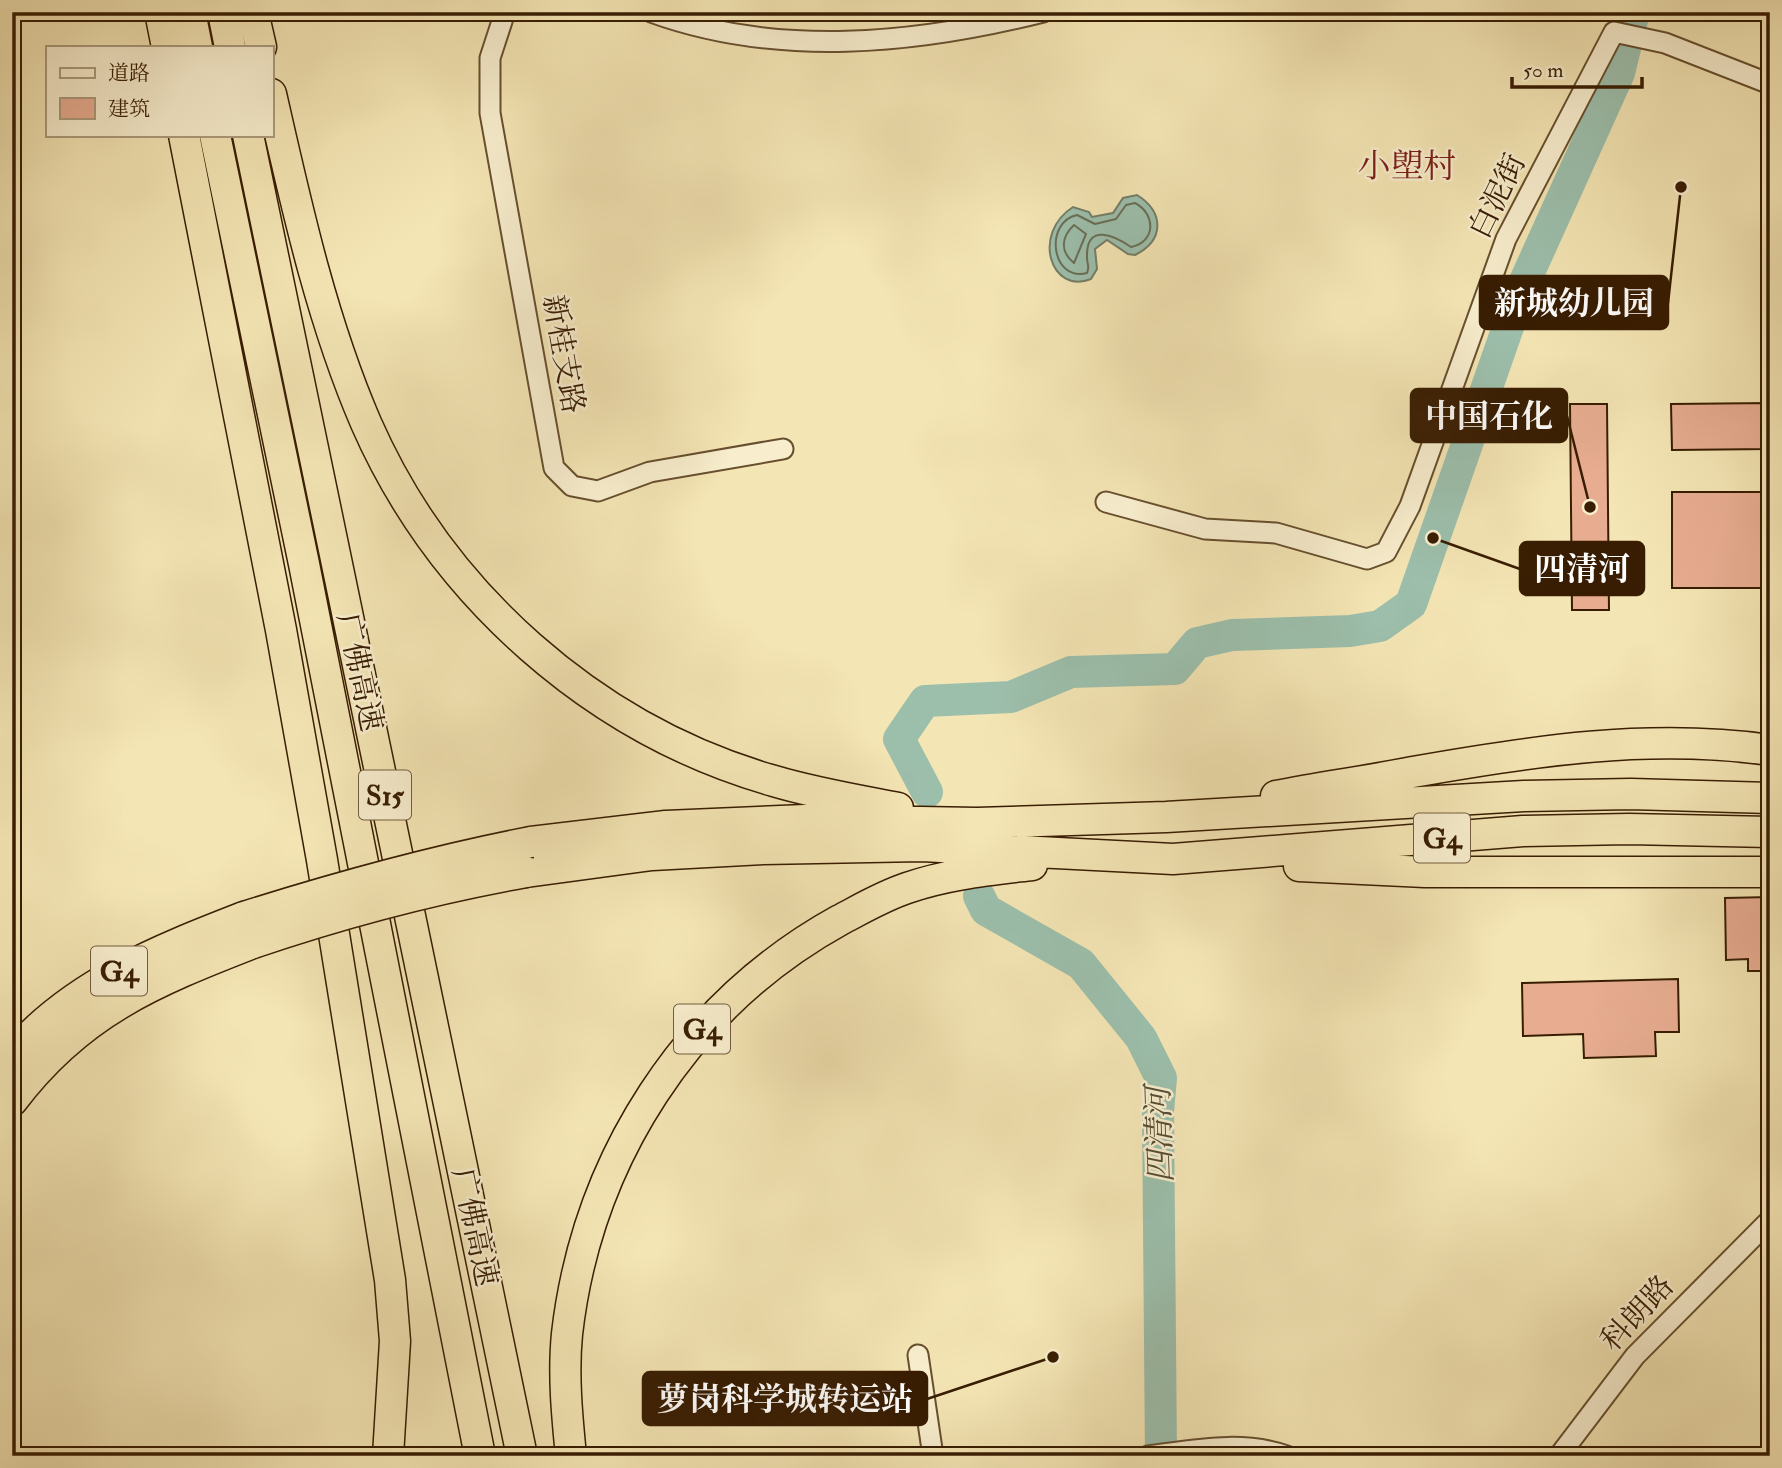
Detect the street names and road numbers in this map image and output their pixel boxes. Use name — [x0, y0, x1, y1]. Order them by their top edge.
street label: 白泥街 — [1461, 148, 1534, 245]
street label: 新桂支路 — [535, 292, 592, 416]
street label: 广佛高速 — [329, 610, 390, 735]
road number: S15 — [359, 770, 411, 820]
road number: G4 — [1414, 814, 1470, 862]
road number: G4 — [91, 946, 147, 996]
road number: G4 — [674, 1004, 730, 1054]
street label: 广佛高速 — [444, 1165, 505, 1290]
street label: 科朗路 — [1593, 1268, 1682, 1359]

